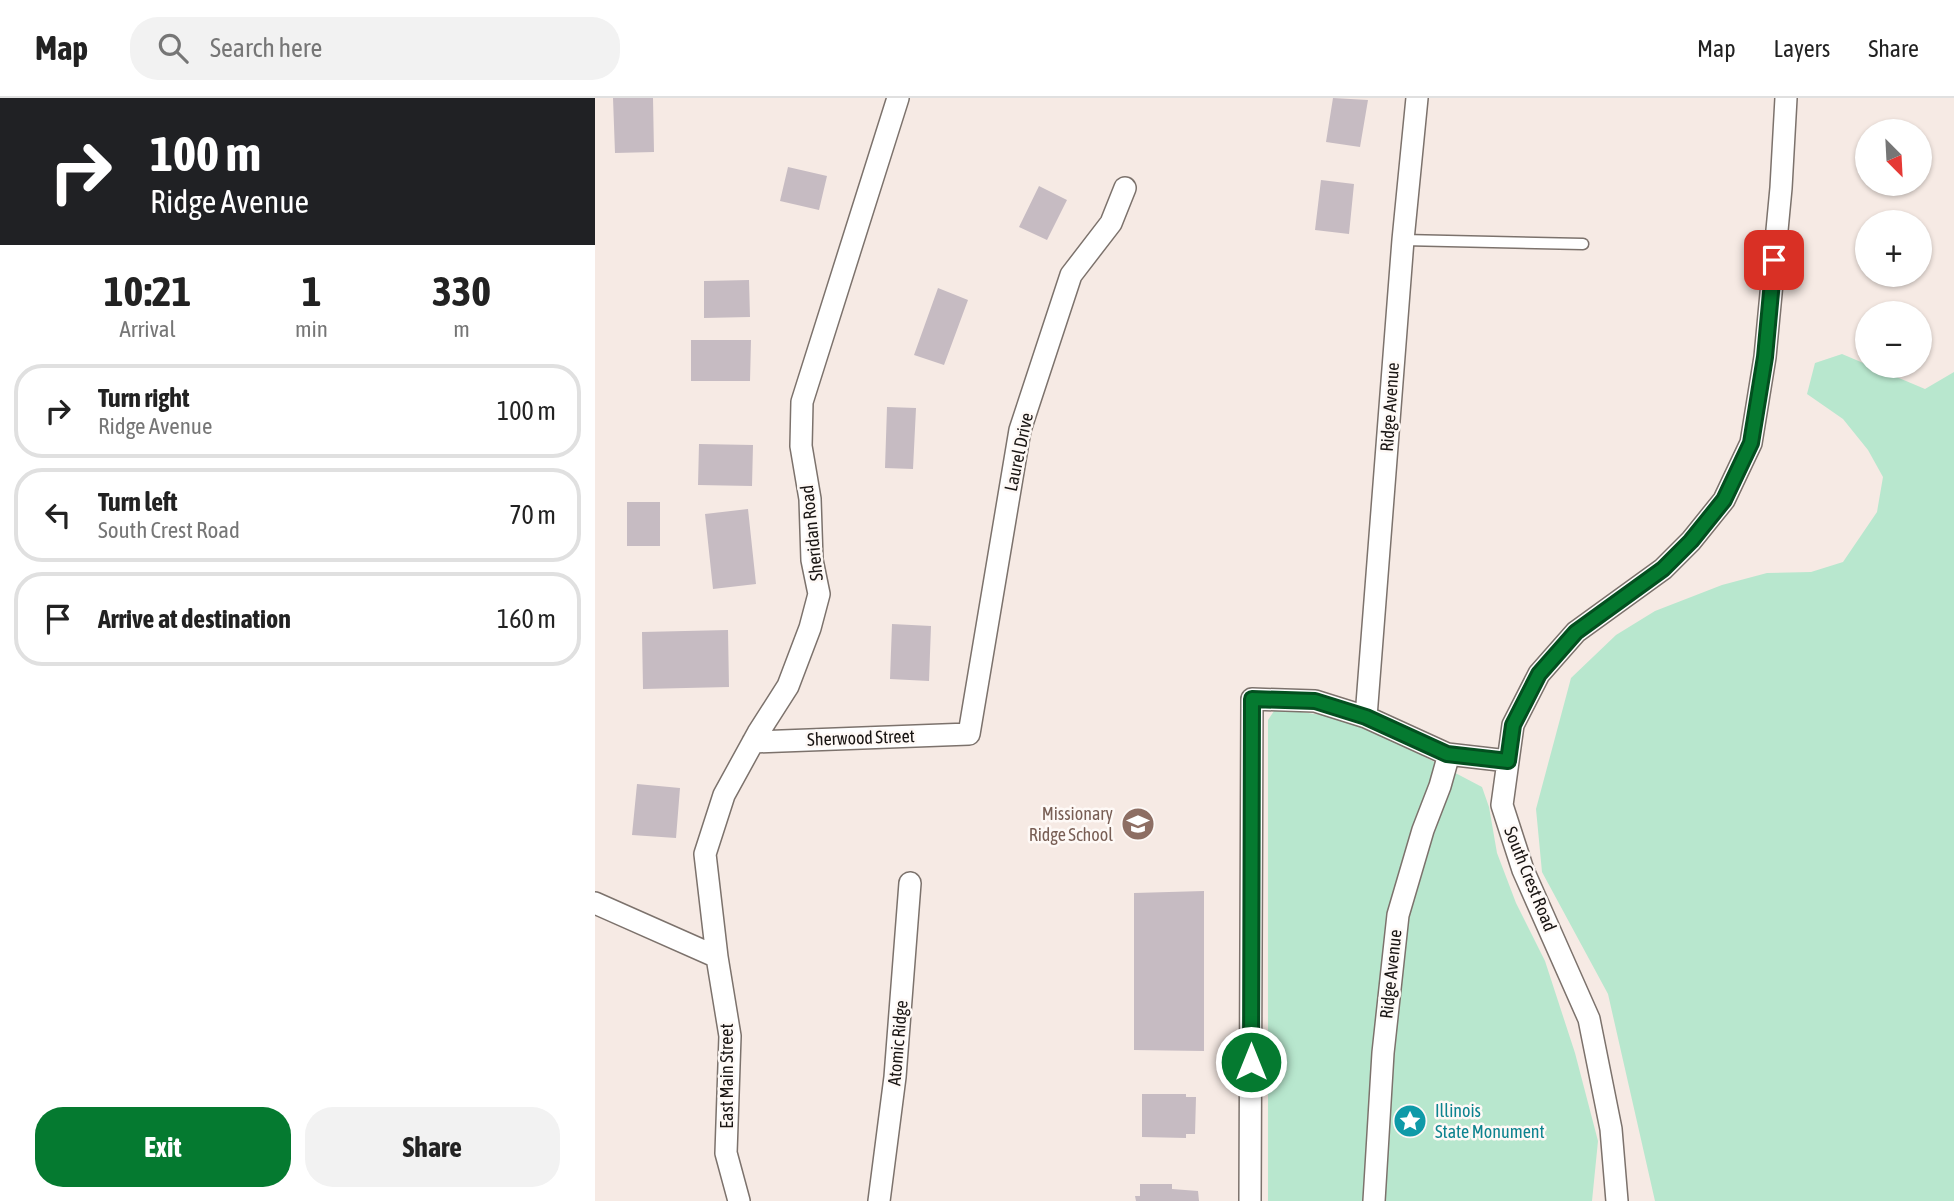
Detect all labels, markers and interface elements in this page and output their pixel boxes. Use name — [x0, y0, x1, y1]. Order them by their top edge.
search box — [130, 17, 620, 80]
text: Map — [35, 29, 88, 67]
icon: search — [154, 29, 192, 67]
text: Search here — [210, 33, 322, 63]
text: Map — [1697, 35, 1736, 62]
text: Layers — [1774, 35, 1830, 62]
text: Share — [1868, 35, 1919, 62]
north arrow — [1855, 119, 1932, 196]
map controls — [1855, 119, 1932, 378]
text: 100 m — [150, 125, 261, 181]
icon: right — [35, 126, 126, 217]
text: Ridge Avenue — [150, 183, 309, 220]
button: + — [1855, 210, 1932, 287]
pin — [1744, 230, 1804, 290]
icon: arrive — [1755, 241, 1793, 279]
text: 10:21 — [104, 267, 191, 315]
text: 1 — [302, 267, 321, 315]
text: 330 — [432, 267, 491, 315]
button: − — [1855, 301, 1932, 378]
text: Arrival — [119, 316, 176, 342]
text: min — [295, 316, 328, 342]
text: m — [453, 316, 470, 342]
street label: Ridge Avenue — [1376, 362, 1403, 452]
text: Turn right — [98, 383, 189, 413]
icon: right — [39, 392, 77, 430]
text: 100 m — [497, 396, 556, 426]
street label: Laurel Drive — [1000, 411, 1037, 493]
text: Ridge Avenue — [98, 413, 212, 439]
street label: Sheridan Road — [796, 484, 827, 582]
text: Turn left — [98, 487, 178, 517]
icon: left — [39, 496, 77, 534]
text: 70 m — [509, 500, 556, 530]
text: South Crest Road — [98, 517, 240, 543]
icon: arrive — [39, 600, 77, 638]
text: Arrive at destination — [98, 604, 291, 634]
text: 160 m — [497, 604, 556, 634]
street label: Sherwood Street — [807, 725, 915, 750]
place label: Missionary Ridge School — [1029, 803, 1113, 845]
school or university icon: Missionary Ridge School — [1119, 805, 1157, 843]
street label: South Crest Road — [1500, 823, 1561, 934]
street label: Ridge Avenue — [1375, 928, 1406, 1020]
street label: Atomic Ridge — [883, 999, 912, 1087]
street label: East Main Street — [716, 1023, 737, 1129]
position arrow — [1214, 1025, 1288, 1099]
place label: Illinois State Monument — [1435, 1100, 1545, 1142]
place icon: Illinois State Monument — [1391, 1102, 1429, 1140]
button: Exit — [35, 1107, 291, 1187]
button: Share — [305, 1107, 560, 1187]

